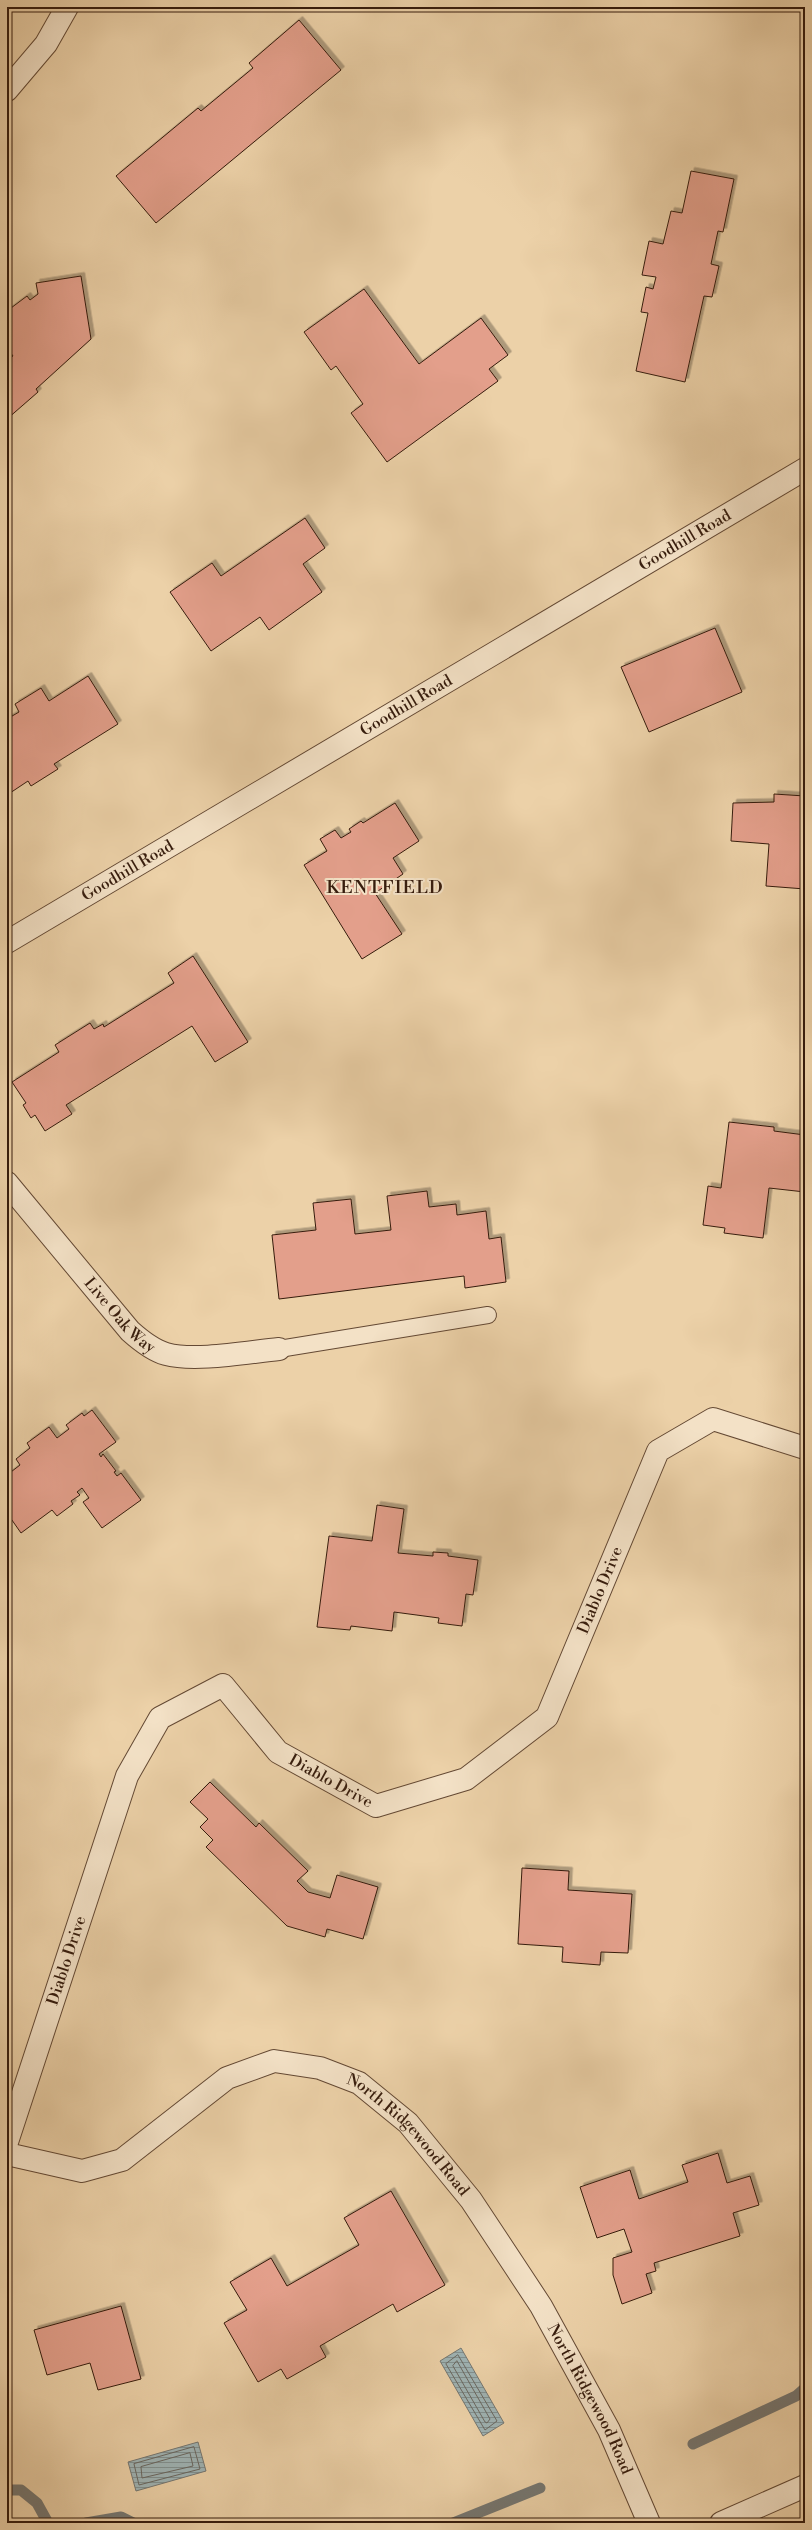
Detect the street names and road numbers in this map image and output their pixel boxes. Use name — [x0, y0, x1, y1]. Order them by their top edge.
street label: Goodhill Road — [635, 505, 735, 575]
street label: Goodhill Road — [356, 670, 456, 740]
street label: Goodhill Road — [78, 836, 177, 906]
street label: Live Oak Way — [80, 1273, 159, 1358]
street label: Diablo Drive — [573, 1544, 627, 1637]
street label: Diablo Drive — [285, 1750, 376, 1812]
street label: Diablo Drive — [43, 1913, 90, 2008]
street label: North Ridgewood Road — [344, 2069, 474, 2200]
street label: North Ridgewood Road — [543, 2320, 637, 2477]

